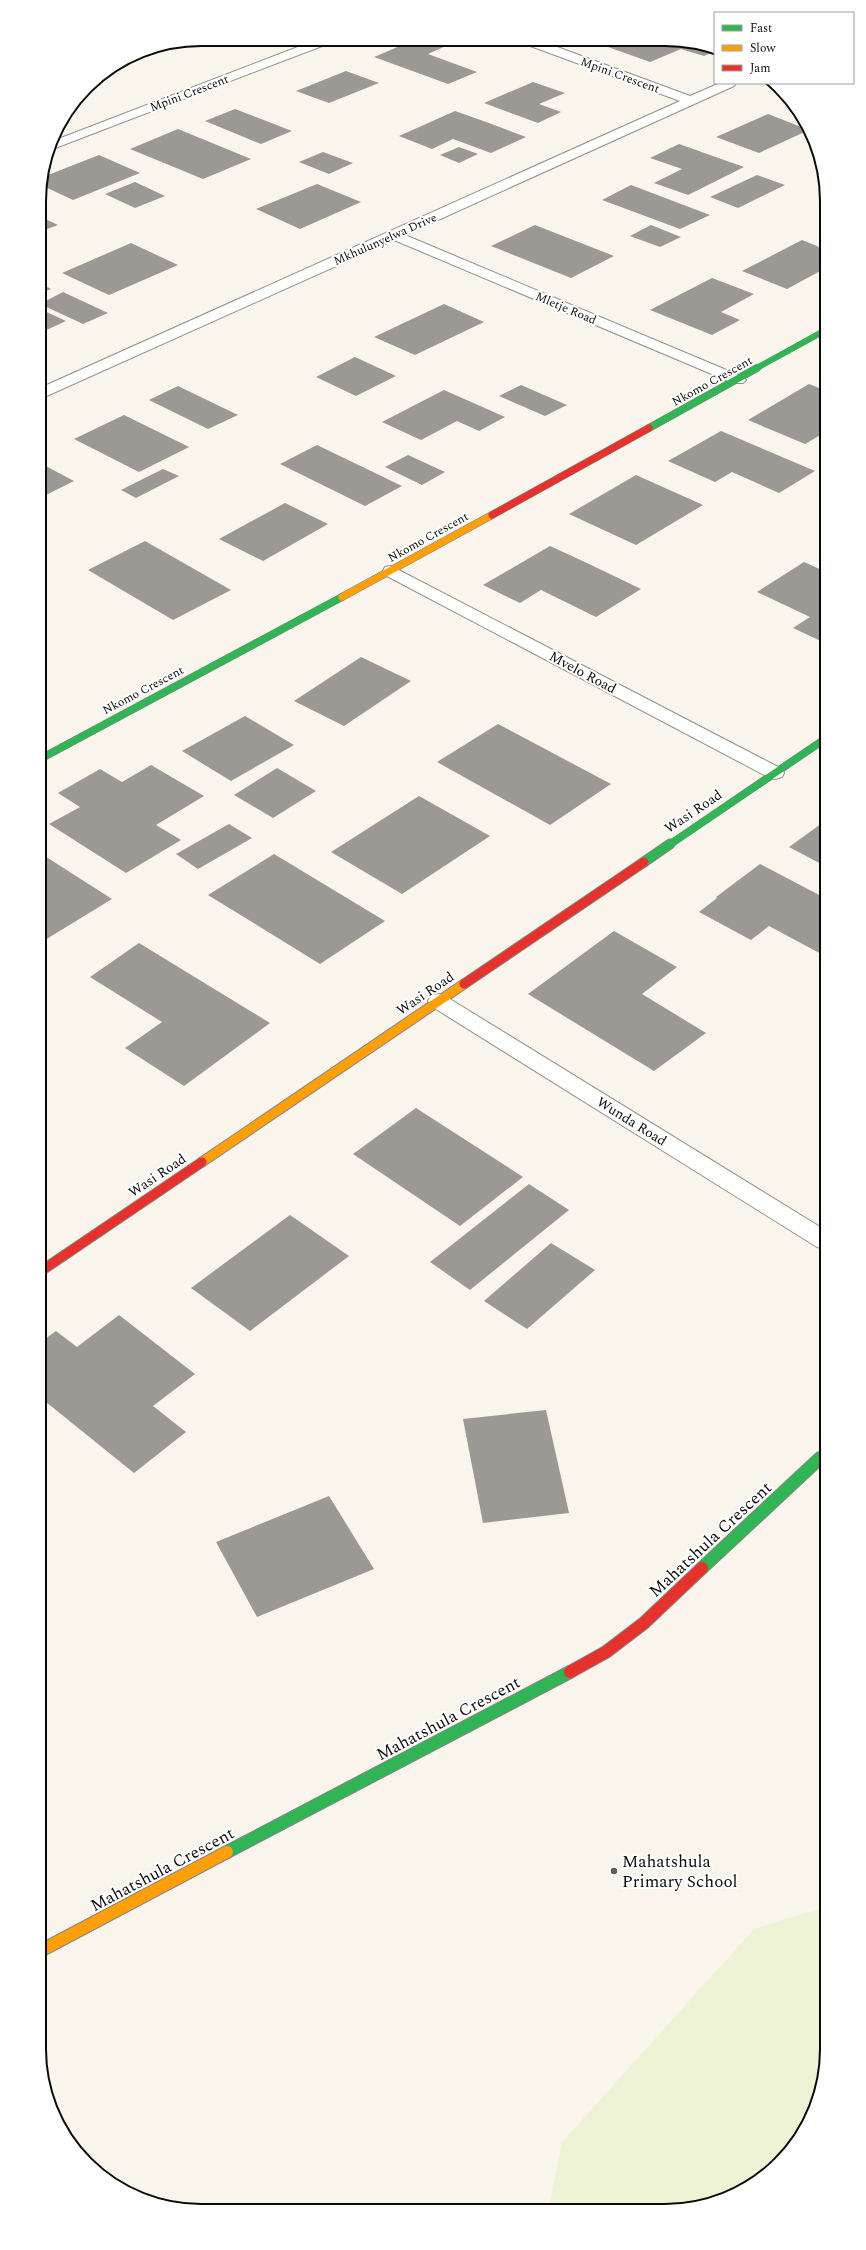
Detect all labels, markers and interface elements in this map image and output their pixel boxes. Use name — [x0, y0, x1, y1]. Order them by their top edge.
legend — [714, 12, 854, 84]
text: Fast — [750, 19, 772, 38]
text: Slow — [750, 39, 776, 58]
street label: Mpini Crescent — [578, 52, 662, 99]
text: Jam — [750, 59, 771, 78]
street label: Mpini Crescent — [147, 70, 231, 117]
street label: Mkhulunyelwa Drive — [330, 208, 440, 271]
street label: Mletje Road — [532, 287, 600, 330]
street label: Nkomo Crescent — [668, 351, 756, 411]
street label: Nkomo Crescent — [384, 507, 472, 567]
street label: Mvelo Road — [545, 646, 620, 699]
street label: Nkomo Crescent — [99, 661, 187, 720]
street label: Wasi Road — [660, 784, 727, 839]
street label: Wasi Road — [392, 966, 459, 1021]
street label: Wunda Road — [593, 1092, 671, 1151]
street label: Wasi Road — [124, 1148, 191, 1203]
street label: Mahatshula Crescent — [643, 1476, 778, 1604]
street label: Mahatshula Crescent — [372, 1670, 525, 1768]
street label: Mahatshula Crescent — [86, 1821, 239, 1919]
place label: Mahatshula Primary School — [622, 1849, 738, 1895]
marker: Mahatshula Primary School — [609, 1866, 619, 1876]

